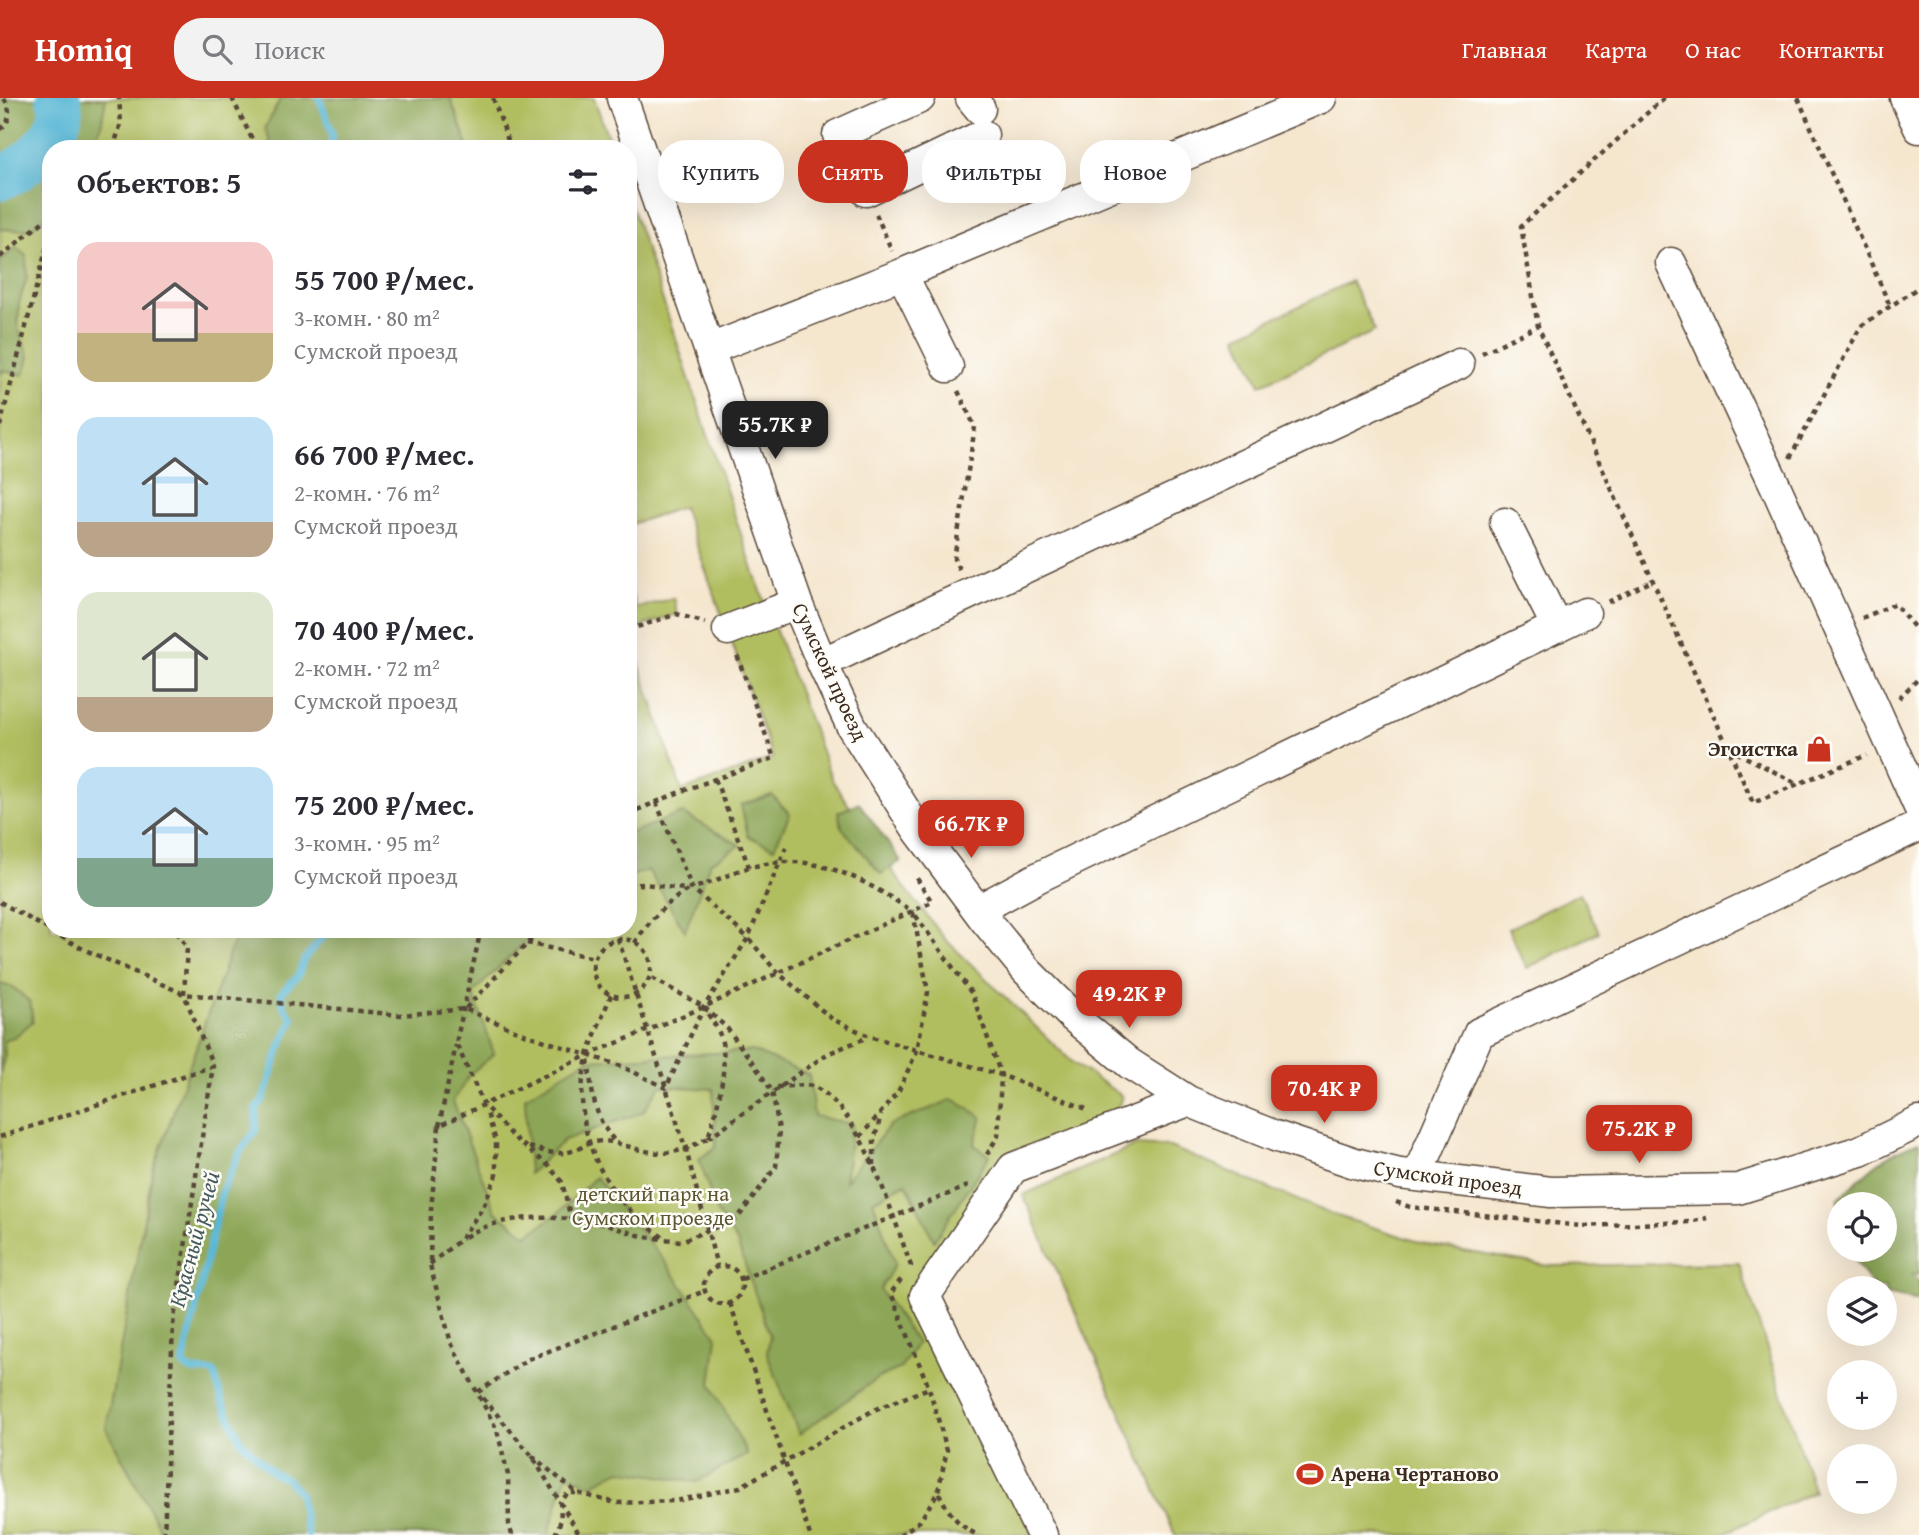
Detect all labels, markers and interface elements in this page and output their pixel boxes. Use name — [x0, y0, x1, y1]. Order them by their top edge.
search box — [174, 18, 664, 81]
text: Homiq — [35, 25, 132, 73]
icon: search — [198, 30, 236, 68]
text: Поиск — [254, 30, 325, 69]
text: Главная — [1462, 32, 1547, 67]
text: Карта — [1585, 32, 1647, 67]
text: О нас — [1685, 32, 1741, 67]
text: Контакты — [1779, 32, 1884, 67]
chip: Купить — [658, 140, 784, 203]
chip: Снять — [798, 140, 908, 203]
chip: Фильтры — [922, 140, 1066, 203]
chip: Новое — [1080, 140, 1191, 203]
text: Объектов: 5 — [77, 160, 241, 204]
icon: filters — [564, 163, 602, 201]
text: 55 700 ₽/мес. — [294, 257, 475, 301]
icon: home — [133, 270, 217, 354]
text: 3-комн. · 80 m² — [294, 301, 440, 334]
text: Сумской проезд — [294, 334, 458, 367]
pin: 55.7K ₽ — [710, 402, 840, 461]
text: 55.7K ₽ — [738, 407, 812, 440]
text: 66 700 ₽/мес. — [294, 432, 475, 476]
icon: home — [133, 445, 217, 529]
text: 2-комн. · 76 m² — [294, 476, 440, 509]
text: Сумской проезд — [294, 509, 458, 542]
street label: Сумской проезд — [785, 597, 876, 747]
text: 70 400 ₽/мес. — [294, 607, 475, 651]
icon: home — [133, 620, 217, 704]
text: 2-комн. · 72 m² — [294, 651, 440, 684]
text: Сумской проезд — [294, 684, 458, 717]
place label: Эгоистка — [1708, 733, 1798, 764]
shop icon: Эгоистка — [1804, 734, 1834, 764]
text: 75 200 ₽/мес. — [294, 782, 475, 826]
icon: home — [133, 795, 217, 879]
pin: 66.7K ₽ — [906, 800, 1036, 860]
text: 66.7K ₽ — [934, 806, 1008, 839]
text: 3-комн. · 95 m² — [294, 826, 440, 859]
text: Сумской проезд — [294, 859, 458, 892]
pin: 49.2K ₽ — [1064, 970, 1194, 1030]
text: 49.2K ₽ — [1092, 976, 1166, 1009]
pin: 70.4K ₽ — [1259, 1066, 1389, 1125]
text: 70.4K ₽ — [1287, 1071, 1361, 1104]
pin: 75.2K ₽ — [1574, 1105, 1704, 1165]
text: 75.2K ₽ — [1602, 1111, 1676, 1144]
street label: Сумской проезд — [1372, 1152, 1525, 1203]
water label: Красный ручей — [160, 1167, 228, 1311]
park label: детский парк на Сумском проезде — [572, 1178, 734, 1233]
map controls — [1827, 1192, 1897, 1514]
button: locate — [1827, 1192, 1897, 1262]
button: layers — [1827, 1276, 1897, 1346]
button: + — [1827, 1360, 1897, 1430]
button: − — [1827, 1444, 1897, 1514]
place label: Арена Чертаново — [1331, 1458, 1499, 1489]
sports icon: Арена Чертаново — [1295, 1459, 1325, 1489]

